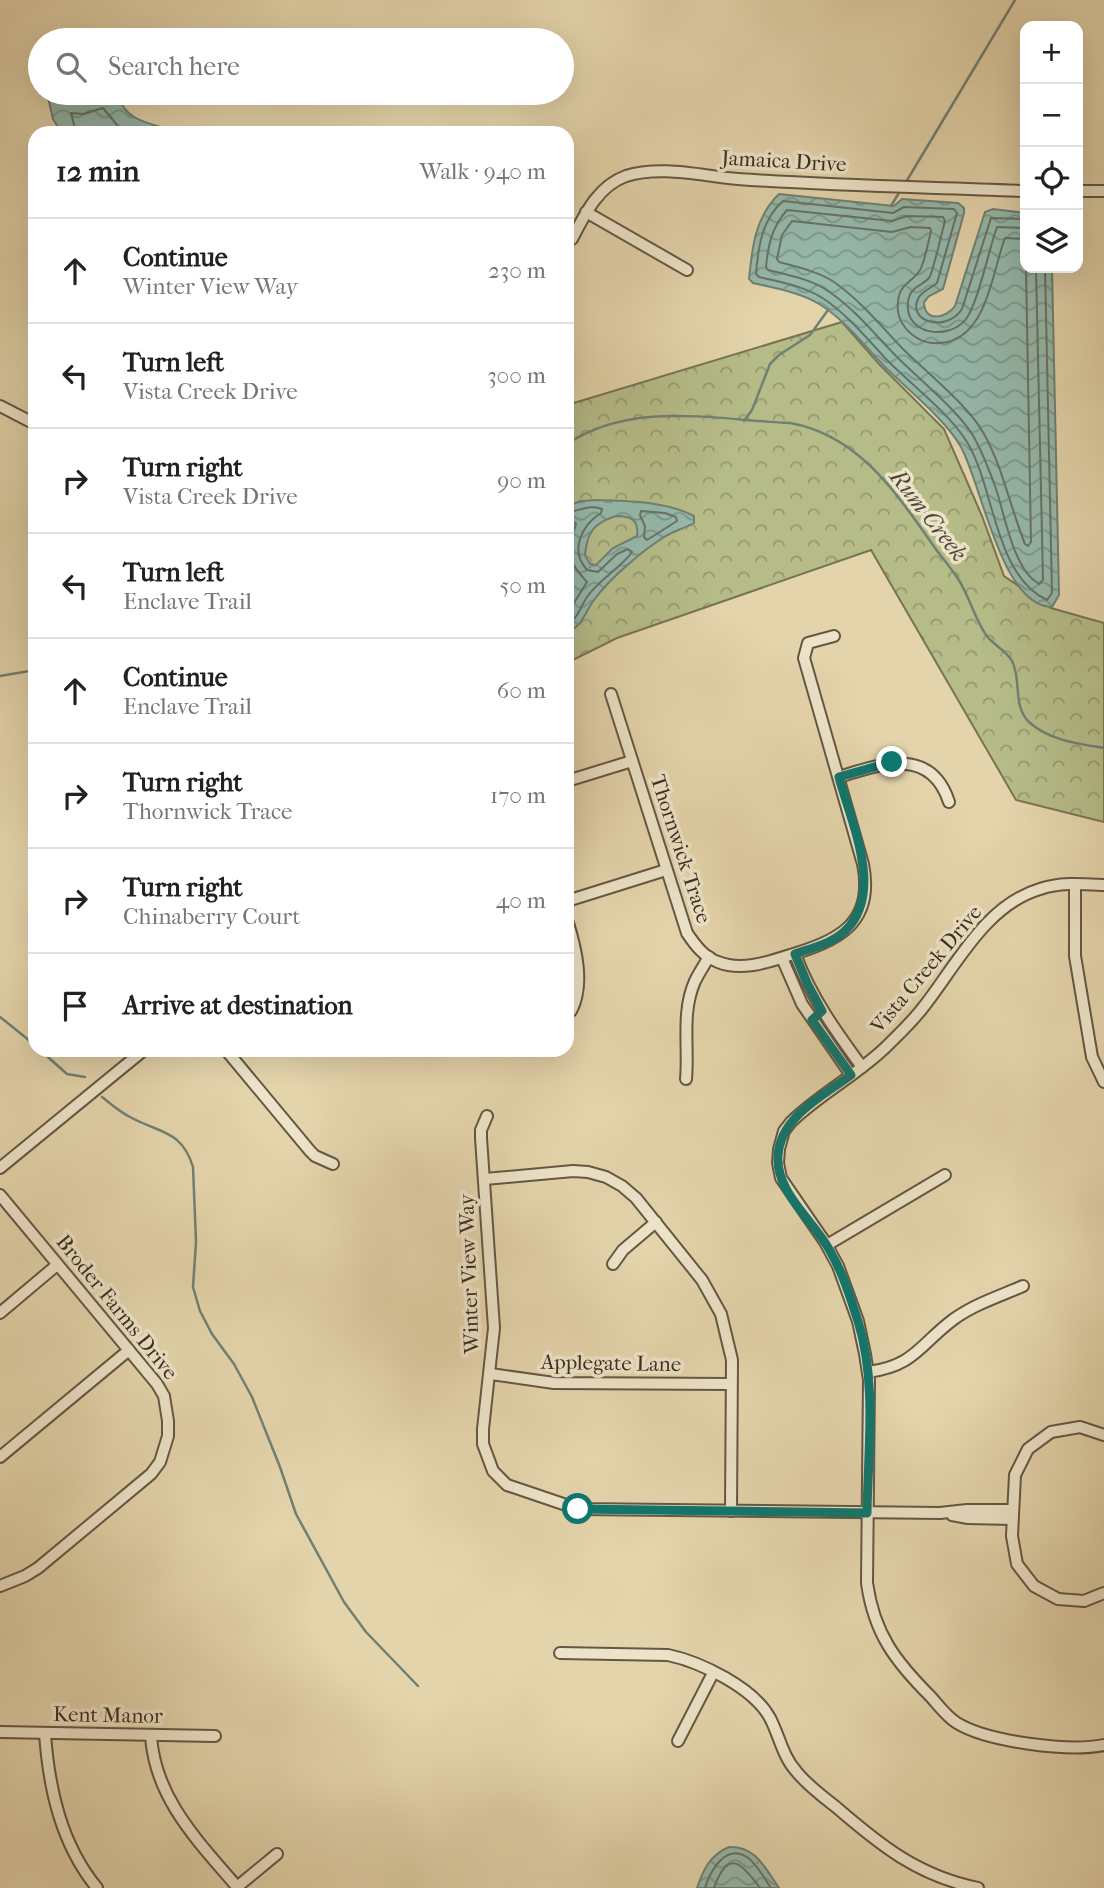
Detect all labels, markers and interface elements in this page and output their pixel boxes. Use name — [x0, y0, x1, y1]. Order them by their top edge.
map controls — [1020, 21, 1083, 273]
button: + — [1020, 21, 1083, 84]
search box — [28, 28, 574, 105]
icon: search — [52, 48, 90, 86]
text: Search here — [108, 51, 240, 82]
button: − — [1020, 84, 1083, 147]
street label: Jamaica Drive — [719, 146, 847, 176]
button: locate — [1020, 147, 1083, 210]
text: 12 min — [56, 154, 140, 189]
text: Walk · 940 m — [419, 158, 546, 185]
button: layers — [1020, 210, 1083, 273]
text: Continue — [123, 242, 228, 273]
icon: ahead — [56, 252, 94, 290]
text: 230 m — [488, 257, 546, 284]
text: Winter View Way — [123, 273, 298, 300]
text: Turn left — [123, 347, 224, 378]
icon: left — [56, 357, 94, 395]
text: 300 m — [487, 362, 546, 389]
text: Vista Creek Drive — [123, 378, 298, 405]
text: Turn right — [123, 452, 243, 483]
icon: right — [56, 462, 94, 500]
water label: Rum Creek — [883, 462, 973, 567]
text: 90 m — [497, 467, 546, 494]
text: Vista Creek Drive — [123, 483, 298, 510]
text: Turn left — [123, 557, 224, 588]
icon: left — [56, 567, 94, 605]
text: 50 m — [499, 572, 546, 599]
text: Enclave Trail — [123, 588, 252, 615]
text: Continue — [123, 662, 228, 693]
icon: ahead — [56, 672, 94, 710]
text: 60 m — [497, 677, 546, 704]
text: Enclave Trail — [123, 693, 252, 720]
route end — [876, 746, 907, 777]
text: Turn right — [123, 767, 243, 798]
street label: Thornwick Trace — [646, 772, 716, 926]
icon: right — [56, 777, 94, 815]
text: 170 m — [490, 782, 546, 809]
text: Thornwick Trace — [123, 798, 292, 825]
text: Turn right — [123, 872, 243, 903]
icon: right — [56, 882, 94, 920]
text: 40 m — [496, 887, 546, 914]
street label: Vista Creek Drive — [865, 900, 986, 1039]
text: Chinaberry Court — [123, 903, 300, 930]
icon: arrive — [56, 987, 94, 1025]
text: Arrive at destination — [123, 990, 353, 1021]
street label: Winter View Way — [454, 1193, 484, 1355]
street label: Broder Farms Drive — [51, 1230, 183, 1384]
street label: Applegate Lane — [540, 1350, 681, 1376]
route start — [562, 1493, 593, 1524]
street label: Kent Manor — [53, 1702, 163, 1728]

